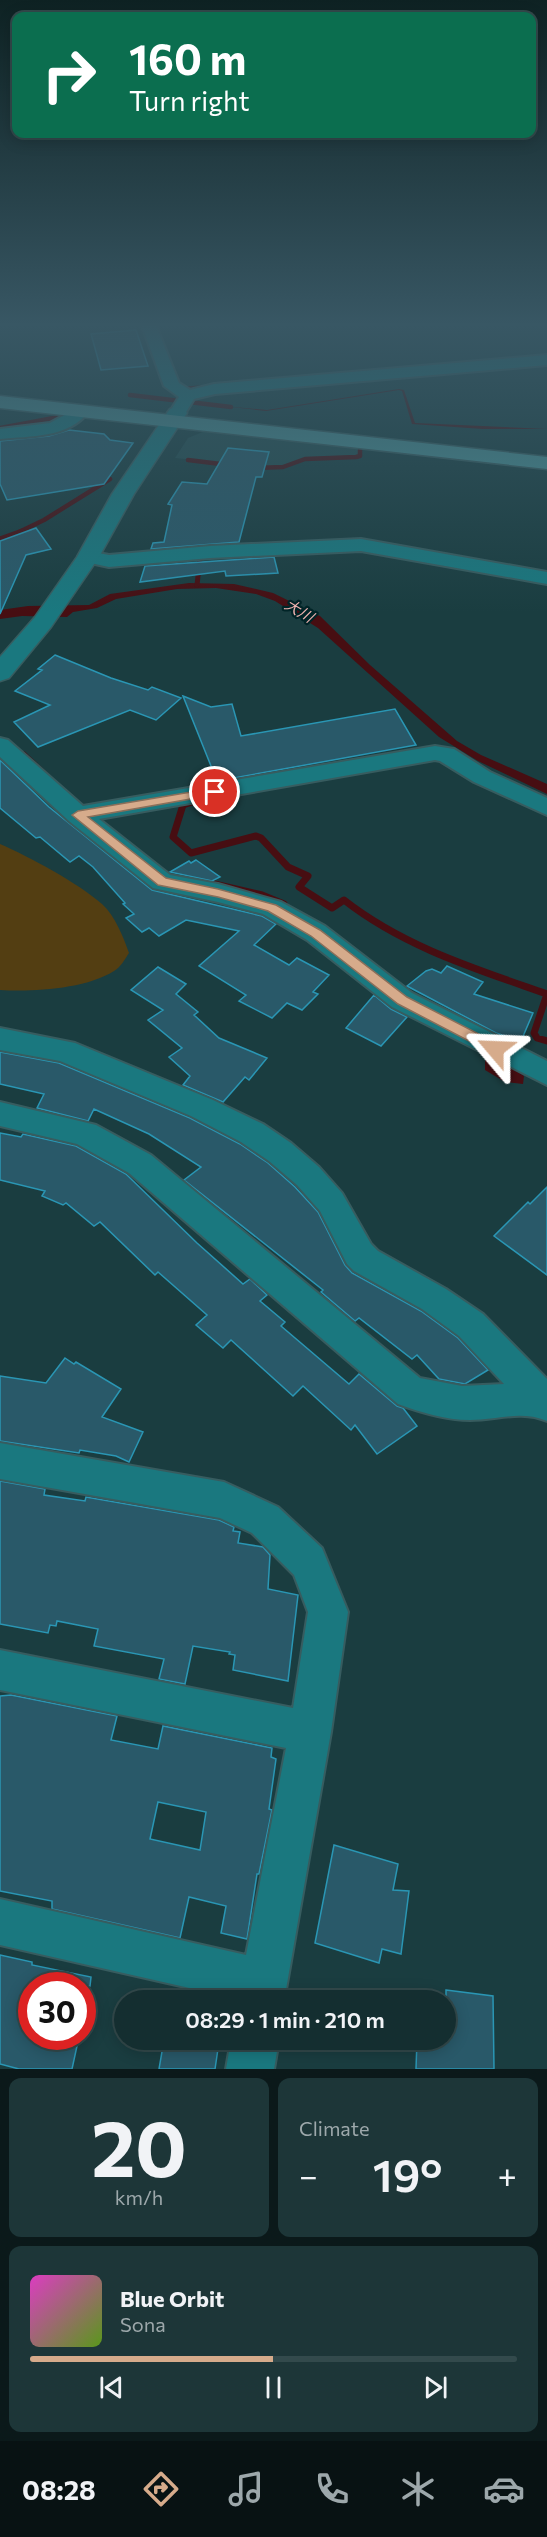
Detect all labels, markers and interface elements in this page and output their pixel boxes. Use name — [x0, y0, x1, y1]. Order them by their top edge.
text: 160 m — [129, 32, 247, 84]
icon: right — [30, 36, 108, 114]
text: Turn right — [129, 84, 249, 117]
water label: 大川 — [282, 595, 319, 627]
pin — [189, 766, 240, 817]
icon: arrive — [198, 775, 231, 808]
position arrow — [463, 1017, 527, 1081]
speed limit sign: 30 — [18, 1972, 96, 2050]
text: 08:29 · 1 min · 210 m — [185, 2006, 385, 2033]
text: 20 — [91, 2098, 187, 2193]
text: Climate — [299, 2116, 369, 2140]
text: 19° — [373, 2146, 442, 2201]
text: − — [299, 2154, 318, 2195]
text: + — [498, 2154, 517, 2195]
text: km/h — [115, 2185, 163, 2209]
text: Blue Orbit — [120, 2285, 224, 2312]
text: Sona — [120, 2312, 166, 2336]
icon: previous — [95, 2371, 128, 2404]
icon: pause — [257, 2371, 290, 2404]
icon: next — [419, 2371, 452, 2404]
icon: directions — [140, 2468, 182, 2510]
icon: music — [225, 2468, 267, 2510]
icon: phone — [311, 2468, 353, 2510]
icon: climate — [397, 2468, 439, 2510]
icon: car — [483, 2468, 525, 2510]
text: 08:28 — [22, 2473, 96, 2506]

